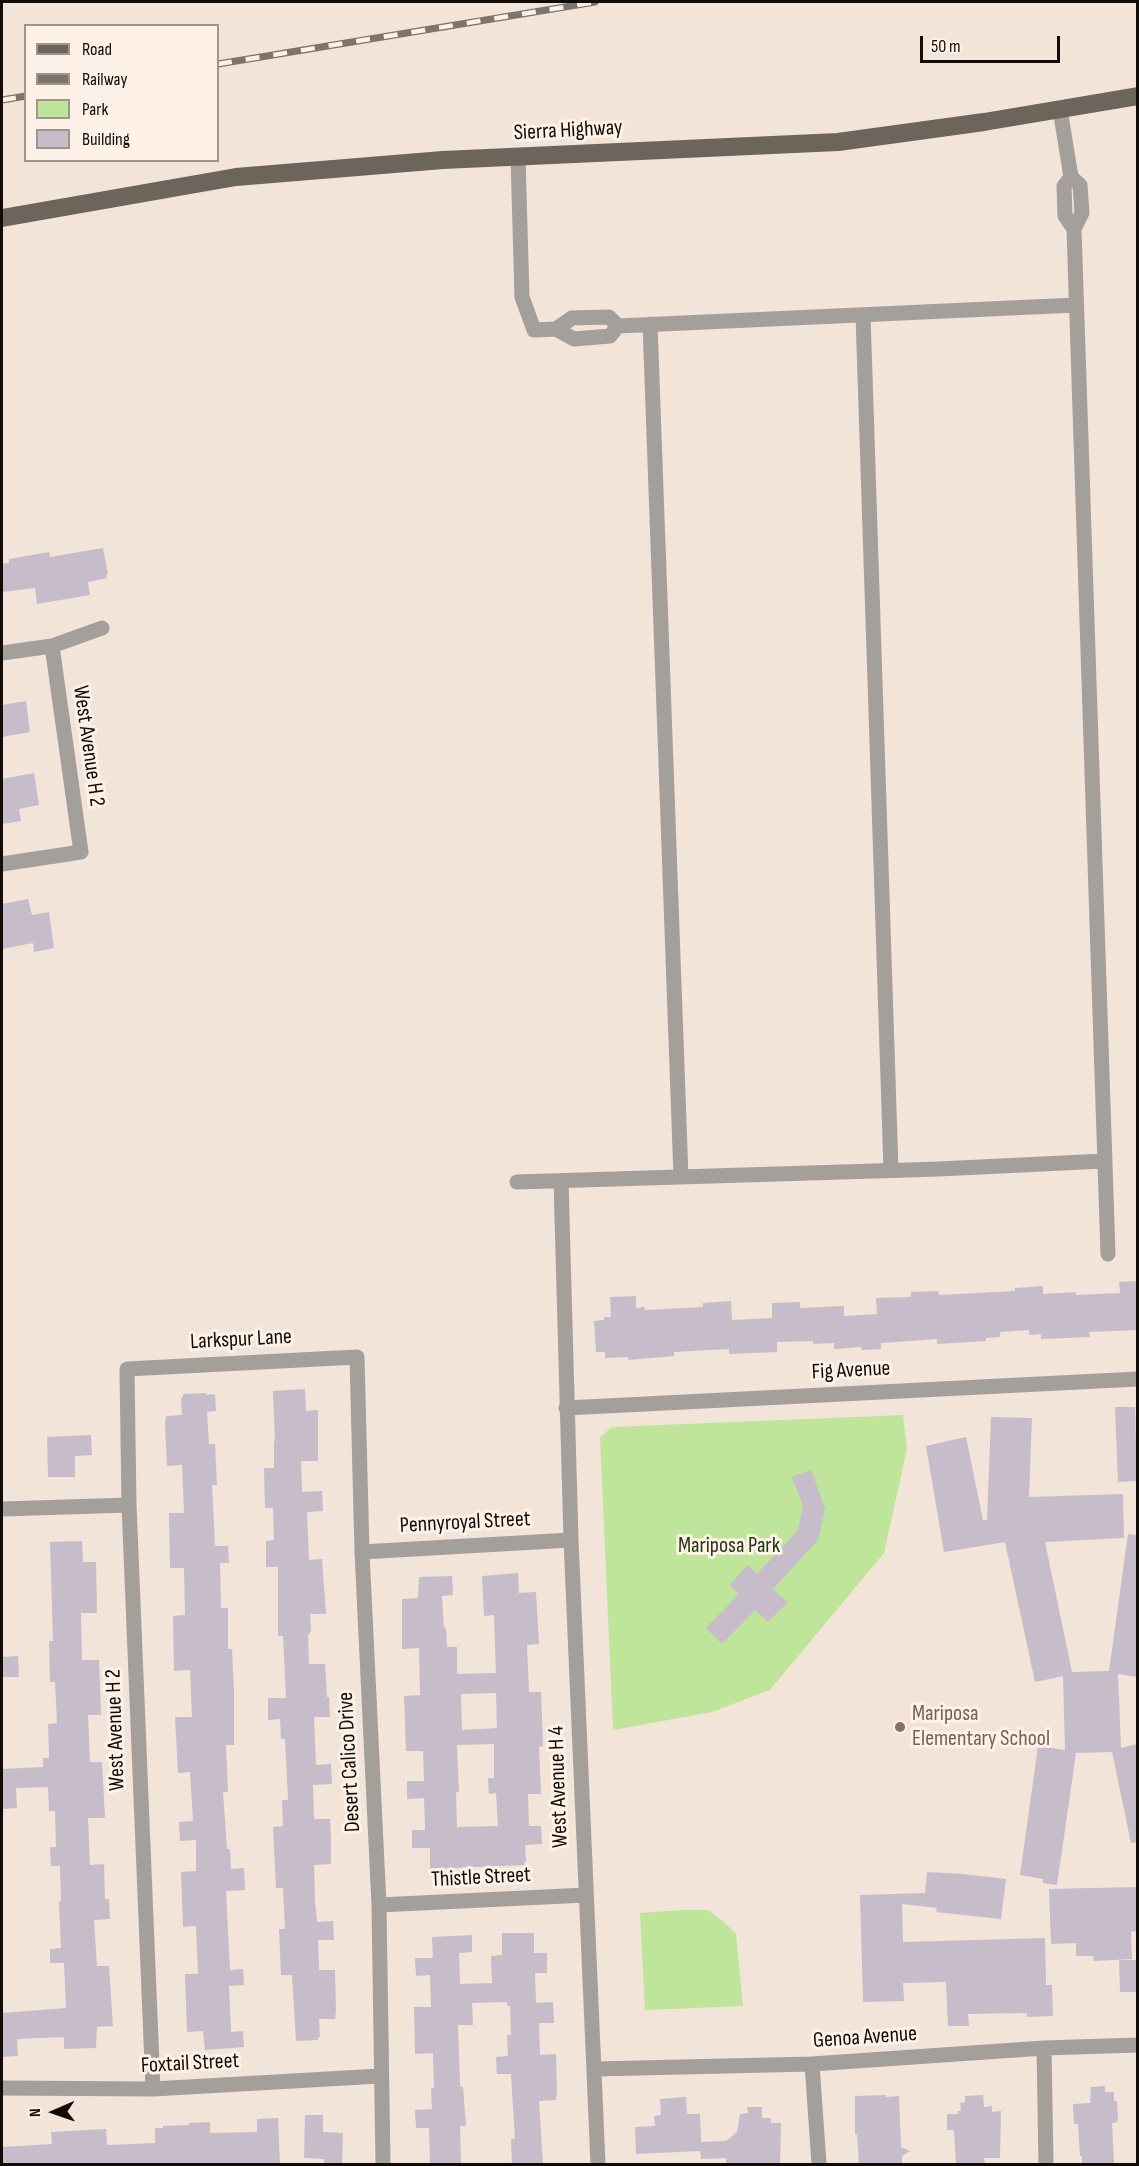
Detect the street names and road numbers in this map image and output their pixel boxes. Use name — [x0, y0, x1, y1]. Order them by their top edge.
street label: Sierra Highway — [513, 115, 623, 147]
street label: West Avenue H 2 — [66, 684, 110, 808]
street label: Larkspur Lane — [189, 1324, 293, 1356]
street label: Fig Avenue — [811, 1356, 891, 1386]
street label: Pennyroyal Street — [399, 1506, 531, 1540]
street label: West Avenue H 2 — [101, 1669, 131, 1791]
street label: Desert Calico Drive — [333, 1691, 367, 1833]
street label: West Avenue H 4 — [544, 1726, 574, 1848]
street label: Thistle Street — [431, 1862, 531, 1894]
street label: Genoa Avenue — [812, 2021, 918, 2055]
street label: Foxtail Street — [140, 2048, 240, 2080]

